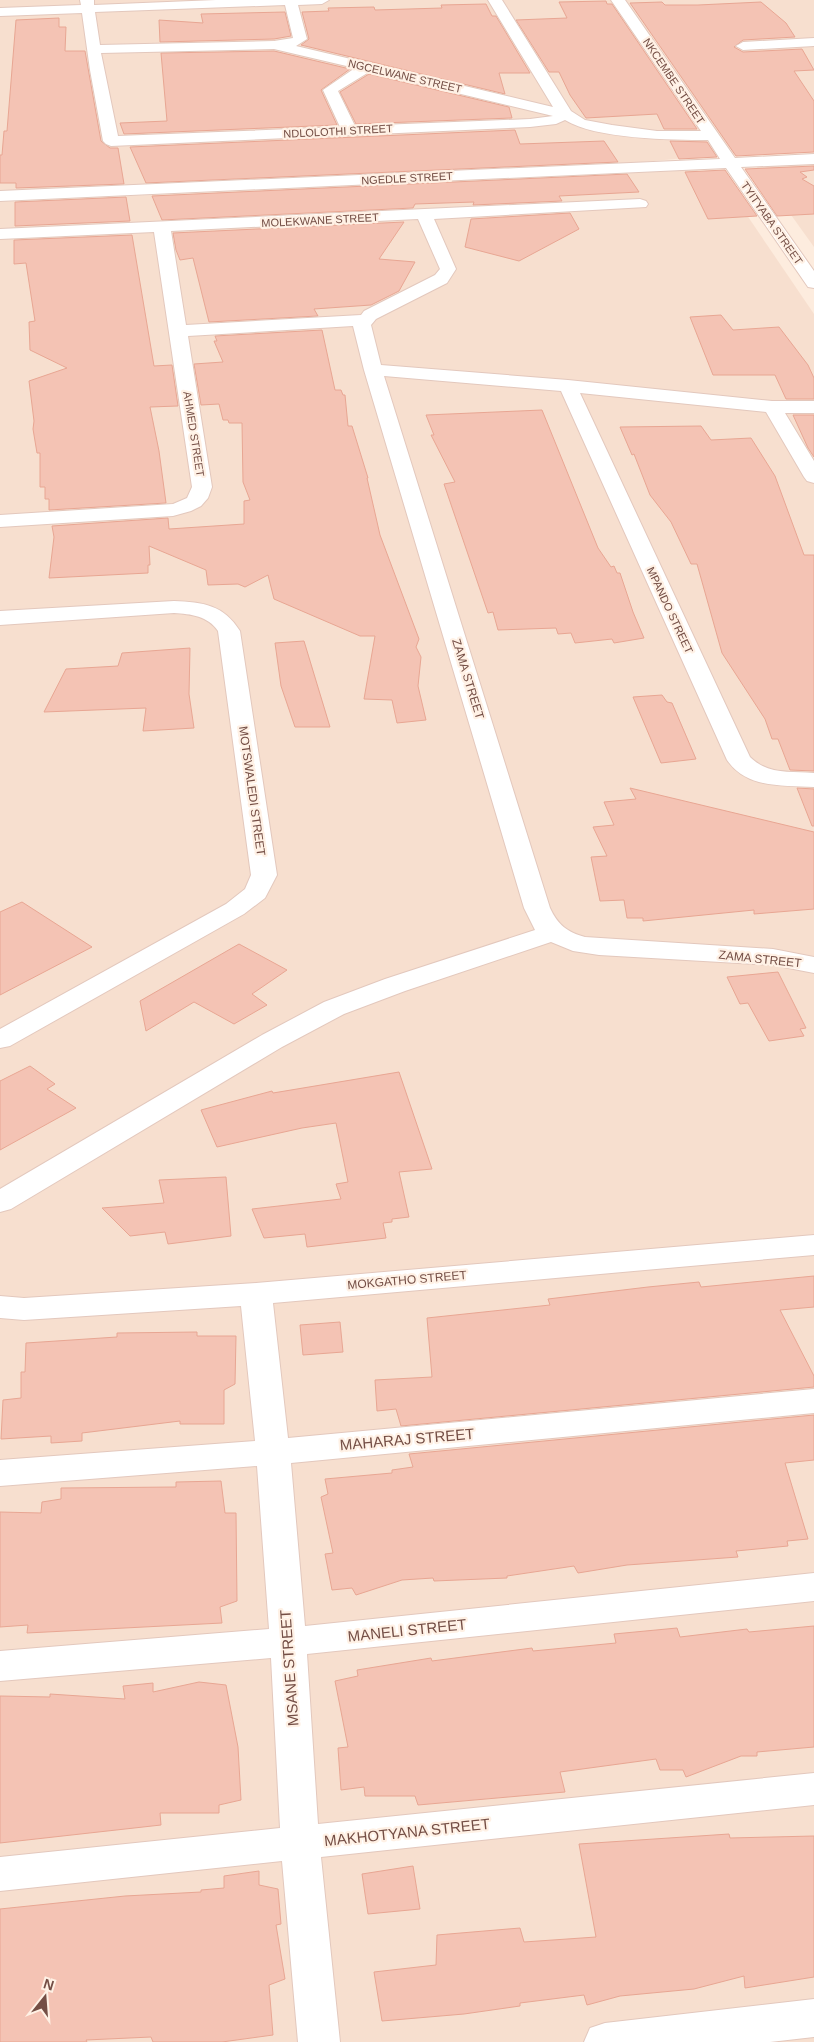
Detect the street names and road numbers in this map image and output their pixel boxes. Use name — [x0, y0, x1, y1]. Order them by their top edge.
street label: NKCEMBE STREET — [641, 36, 707, 126]
street label: NGCELWANE STREET — [347, 57, 463, 95]
street label: NDLOLOTHI STREET — [283, 122, 393, 140]
street label: NGEDLE STREET — [361, 170, 453, 186]
street label: TYITYABA STREET — [739, 179, 805, 267]
street label: MOLEKWANE STREET — [261, 211, 379, 229]
street label: AHMED STREET — [181, 390, 207, 478]
street label: MPANDO STREET — [645, 565, 695, 655]
street label: ZAMA STREET — [449, 637, 487, 722]
street label: MOTSWALEDI STREET — [236, 725, 268, 857]
street label: ZAMA STREET — [718, 948, 803, 970]
street label: MOKGATHO STREET — [347, 1268, 468, 1292]
street label: MAHARAJ STREET — [339, 1425, 475, 1453]
street label: MSANE STREET — [276, 1609, 302, 1727]
street label: MANELI STREET — [347, 1615, 467, 1645]
street label: MAKHOTYANA STREET — [323, 1815, 491, 1849]

